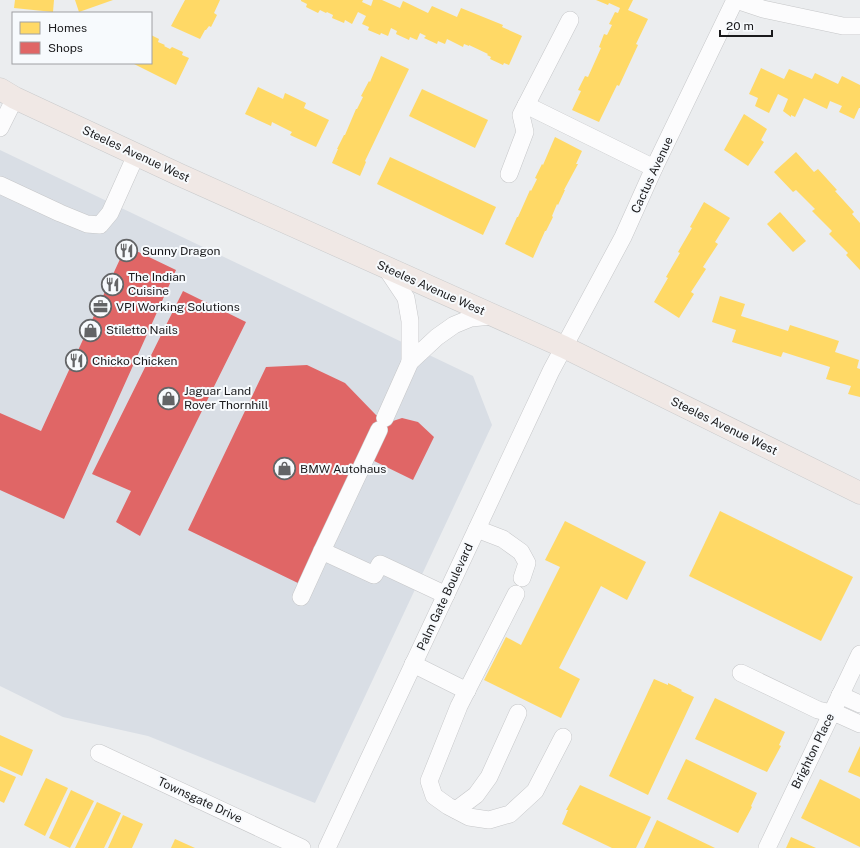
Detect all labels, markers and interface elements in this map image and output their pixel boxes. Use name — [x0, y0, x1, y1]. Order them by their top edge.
legend — [12, 12, 152, 64]
scale bar — [720, 12, 772, 38]
text: 20 m — [726, 19, 754, 33]
text: Homes — [48, 21, 87, 35]
text: Shops — [48, 41, 83, 55]
street label: Steeles Avenue West — [80, 123, 192, 185]
street label: Cactus Avenue — [628, 134, 676, 215]
restaurant icon: Sunny Dragon — [114, 238, 140, 264]
place label: Sunny Dragon — [142, 244, 221, 258]
street label: Steeles Avenue West — [375, 258, 488, 318]
place label: The Indian Cuisine — [128, 270, 186, 298]
restaurant icon: The Indian Cuisine — [99, 271, 125, 297]
office icon: VPI Working Solutions — [88, 294, 114, 320]
place label: VPI Working Solutions — [116, 300, 240, 314]
shop icon: Stiletto Nails — [77, 317, 103, 343]
place label: Stiletto Nails — [106, 323, 178, 337]
restaurant icon: Chicko Chicken — [63, 348, 89, 374]
place label: Chicko Chicken — [92, 354, 178, 368]
place label: Jaguar Land Rover Thornhill — [184, 384, 269, 412]
shop icon: Jaguar Land Rover Thornhill — [156, 385, 182, 411]
street label: Steeles Avenue West — [668, 394, 780, 458]
shop icon: BMW Autohaus — [272, 456, 298, 482]
place label: BMW Autohaus — [300, 462, 386, 476]
street label: Palm Gate Boulevard — [414, 541, 476, 653]
street label: Brighton Place — [789, 711, 837, 791]
street label: Townsgate Drive — [155, 774, 245, 826]

